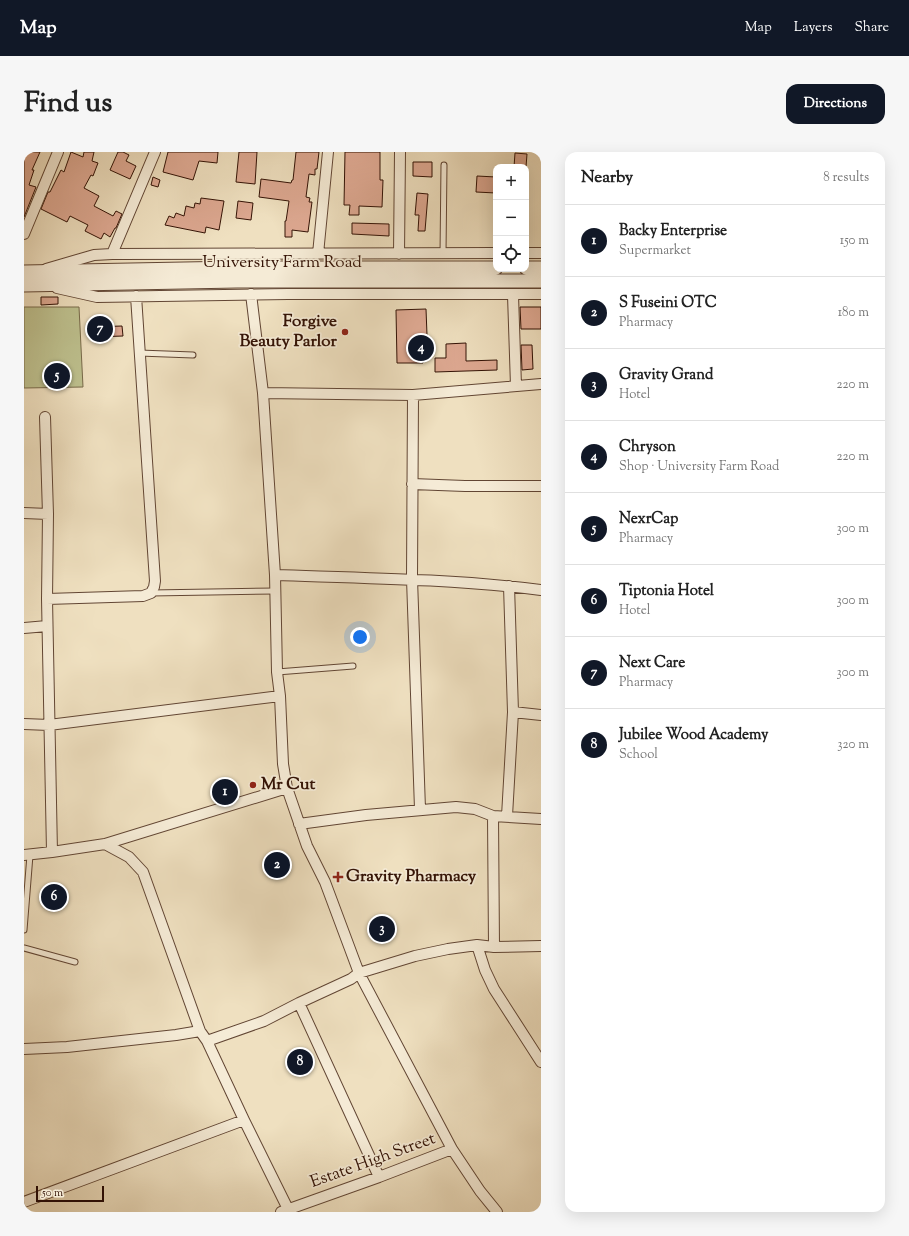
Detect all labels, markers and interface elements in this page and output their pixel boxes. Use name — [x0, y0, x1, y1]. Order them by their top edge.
text: Map — [20, 15, 57, 42]
text: Map — [745, 18, 772, 38]
text: Layers — [794, 18, 832, 38]
text: Share — [854, 18, 889, 38]
text: Find us — [24, 84, 112, 124]
button: Directions — [786, 84, 885, 124]
map controls — [493, 164, 529, 272]
button: + — [493, 164, 529, 200]
text: Nearby — [581, 166, 633, 190]
text: 8 results — [823, 169, 869, 187]
button: − — [493, 200, 529, 236]
text: Backy Enterprise — [619, 221, 727, 242]
text: 1 — [592, 232, 596, 250]
text: 150 m — [840, 232, 869, 250]
button: locate — [493, 236, 529, 272]
text: Supermarket — [619, 242, 691, 260]
street label: University Farm Road — [202, 251, 362, 275]
text: S Fuseini OTC — [619, 293, 717, 314]
text: 2 — [591, 304, 597, 322]
text: 180 m — [838, 304, 869, 322]
place label: Forgive Beauty Parlor — [240, 310, 338, 354]
pin: 7 — [87, 314, 113, 344]
text: Pharmacy — [619, 314, 673, 332]
marker: Forgive Beauty Parlor — [340, 327, 350, 337]
pin: 4 — [408, 333, 434, 363]
pin: 5 — [44, 361, 70, 391]
text: Gravity Grand — [619, 365, 713, 386]
text: 3 — [591, 376, 597, 394]
text: 220 m — [836, 376, 869, 394]
text: Hotel — [619, 386, 650, 404]
text: Chryson — [619, 437, 676, 458]
text: 4 — [591, 448, 597, 466]
text: 220 m — [836, 448, 869, 466]
text: Shop · University Farm Road — [619, 458, 779, 476]
text: NexrCap — [619, 509, 678, 530]
text: 5 — [592, 520, 596, 538]
text: 300 m — [837, 520, 869, 538]
text: Pharmacy — [619, 530, 673, 548]
text: Tiptonia Hotel — [619, 581, 714, 602]
text: 6 — [591, 592, 597, 610]
text: 300 m — [837, 592, 869, 610]
text: Hotel — [619, 602, 650, 620]
your location — [350, 627, 370, 647]
text: Next Care — [619, 653, 685, 674]
text: 7 — [591, 664, 597, 682]
text: 300 m — [837, 664, 869, 682]
text: Pharmacy — [619, 674, 673, 692]
text: Jubilee Wood Academy — [619, 725, 768, 746]
text: 8 — [591, 736, 597, 754]
text: 320 m — [837, 736, 869, 754]
text: School — [619, 746, 658, 764]
place label: Mr Cut — [261, 773, 316, 797]
pin: 1 — [212, 777, 238, 807]
marker: Mr Cut — [248, 780, 258, 790]
pin: 2 — [264, 850, 290, 880]
place label: Gravity Pharmacy — [346, 865, 477, 889]
marker: Gravity Pharmacy — [333, 872, 343, 882]
pin: 6 — [41, 882, 67, 912]
pin: 3 — [369, 914, 395, 944]
pin: 8 — [287, 1047, 313, 1077]
street label: Estate High Street — [307, 1127, 439, 1195]
scale bar — [36, 1184, 104, 1203]
text: 50 m — [42, 1185, 63, 1201]

